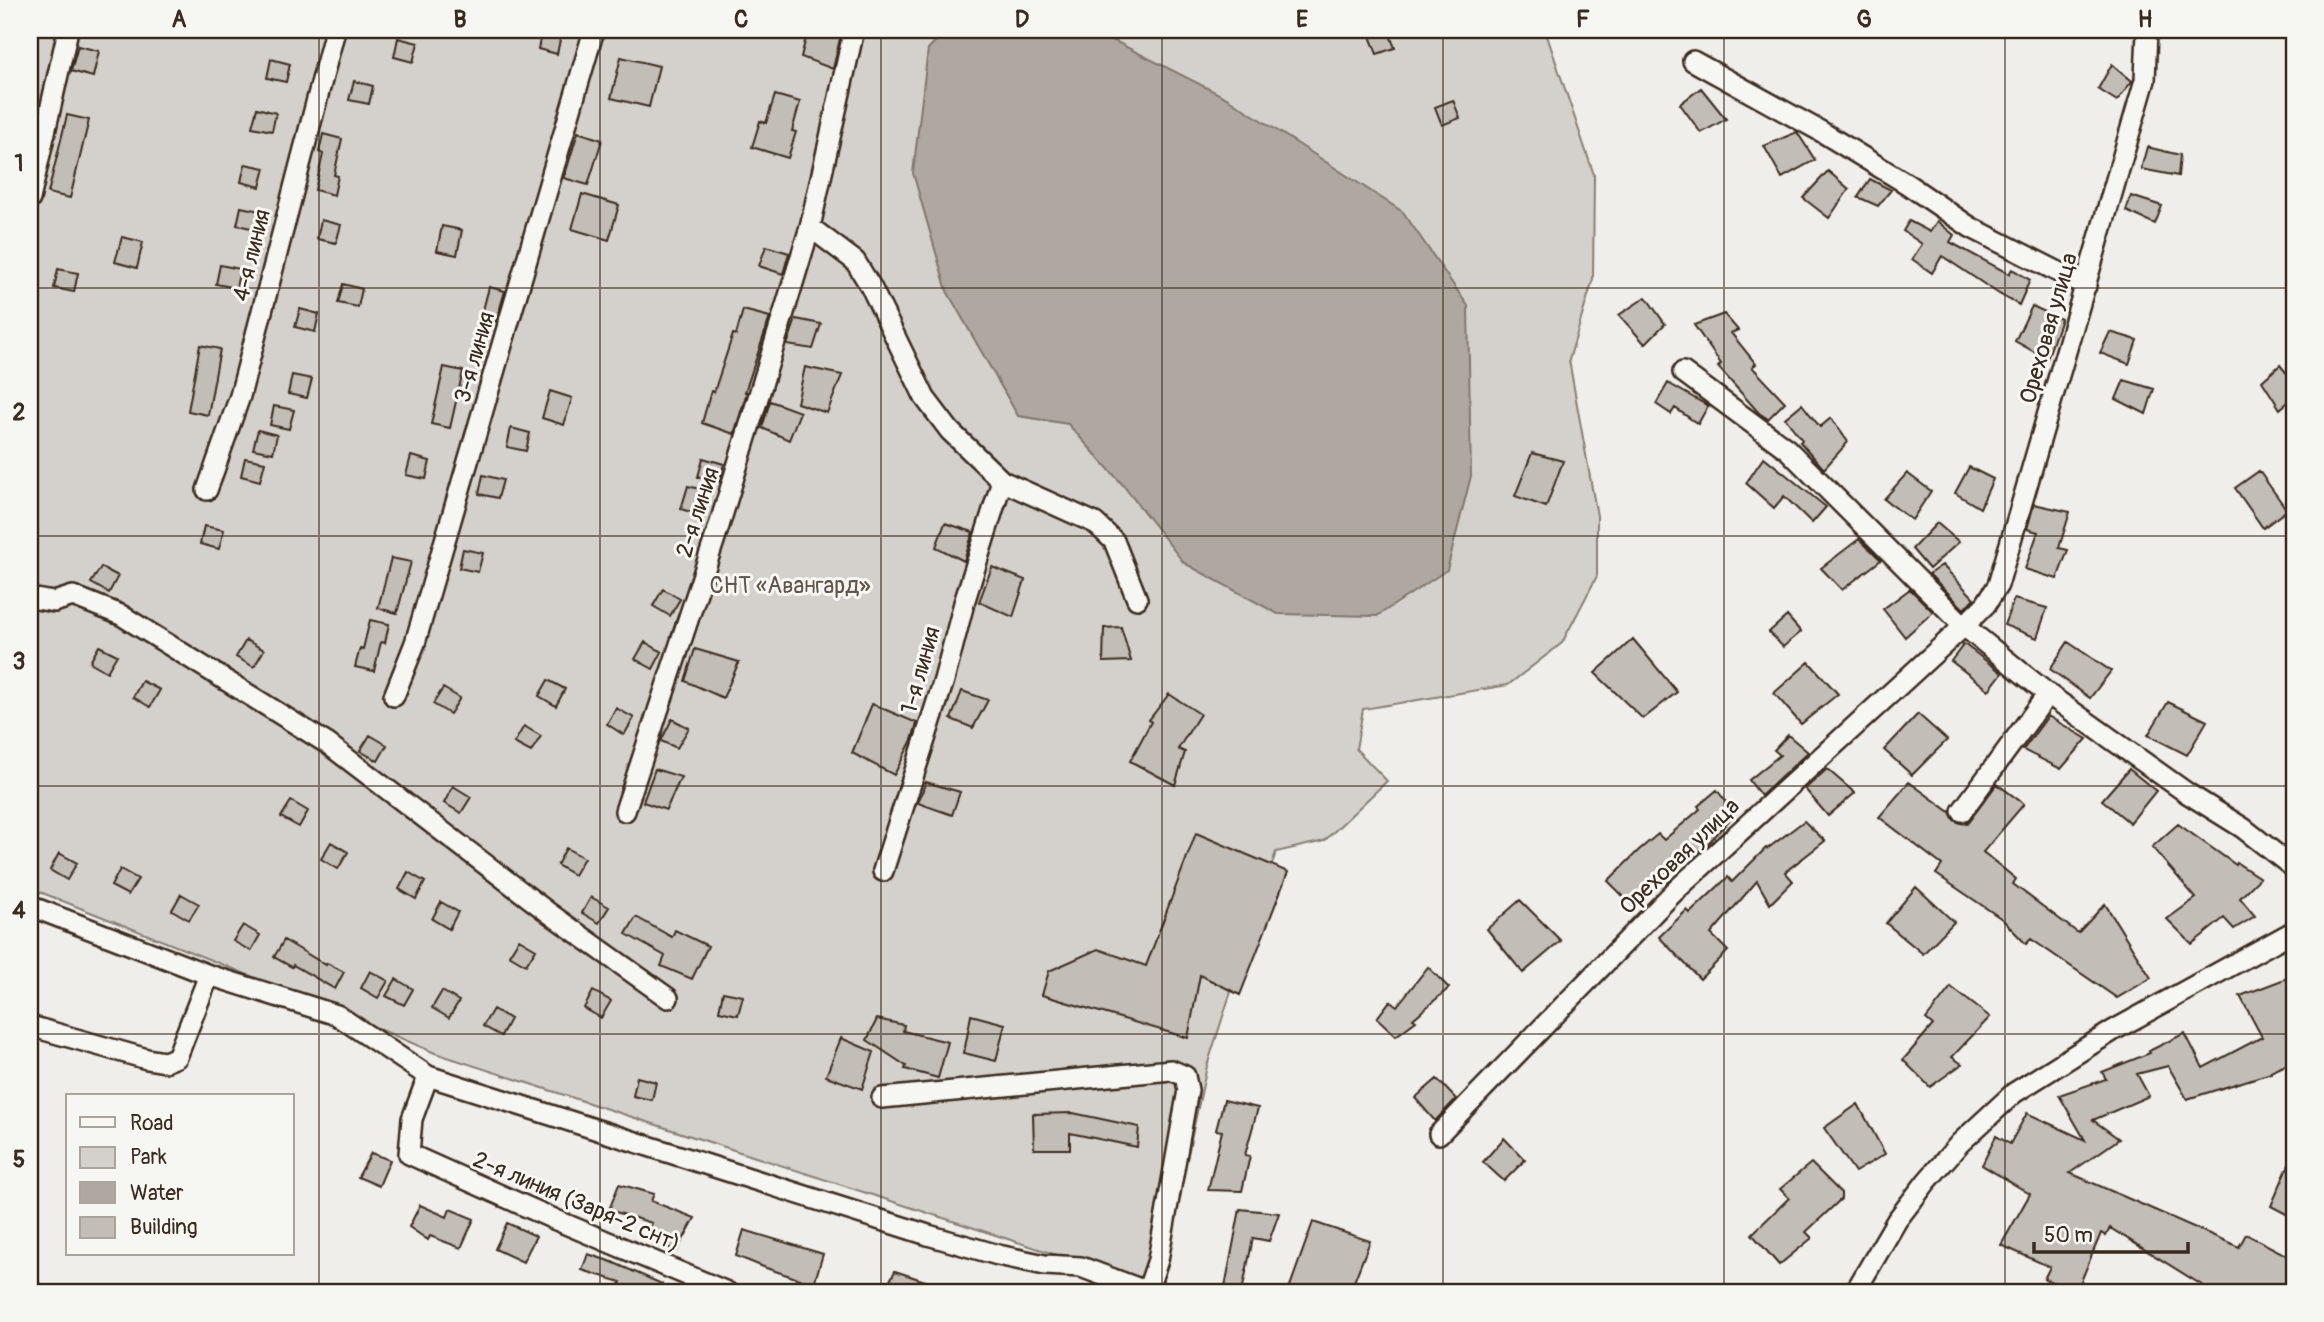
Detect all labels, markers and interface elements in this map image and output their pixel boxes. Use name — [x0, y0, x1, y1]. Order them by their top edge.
text: A — [172, 5, 187, 34]
text: B — [453, 5, 467, 34]
text: C — [734, 5, 748, 34]
text: D — [1015, 5, 1029, 34]
text: E — [1296, 5, 1308, 34]
text: F — [1576, 5, 1590, 34]
text: G — [1856, 5, 1872, 34]
text: H — [2138, 5, 2152, 34]
text: 1 — [15, 149, 24, 178]
street label: 4-я линия — [226, 206, 277, 304]
street label: Ореховая улица — [2013, 249, 2084, 407]
street label: 3-я линия — [448, 308, 501, 406]
text: 2 — [13, 398, 26, 427]
street label: 2-я линия — [669, 463, 726, 561]
park label: СНТ «Авангард» — [709, 571, 871, 600]
street label: 1-я линия — [894, 623, 947, 717]
text: 3 — [13, 647, 25, 676]
street label: Ореховая улица — [1613, 792, 1745, 921]
text: 4 — [12, 896, 26, 925]
legend — [66, 1094, 294, 1256]
text: Road — [130, 1110, 174, 1137]
text: Park — [130, 1144, 167, 1171]
text: 5 — [13, 1145, 25, 1174]
street label: 2-я линия (Заря-2 снт) — [469, 1145, 685, 1258]
text: Water — [130, 1180, 184, 1207]
scale bar — [2034, 1210, 2188, 1254]
text: Building — [130, 1214, 197, 1241]
text: 50 m — [2044, 1222, 2093, 1249]

